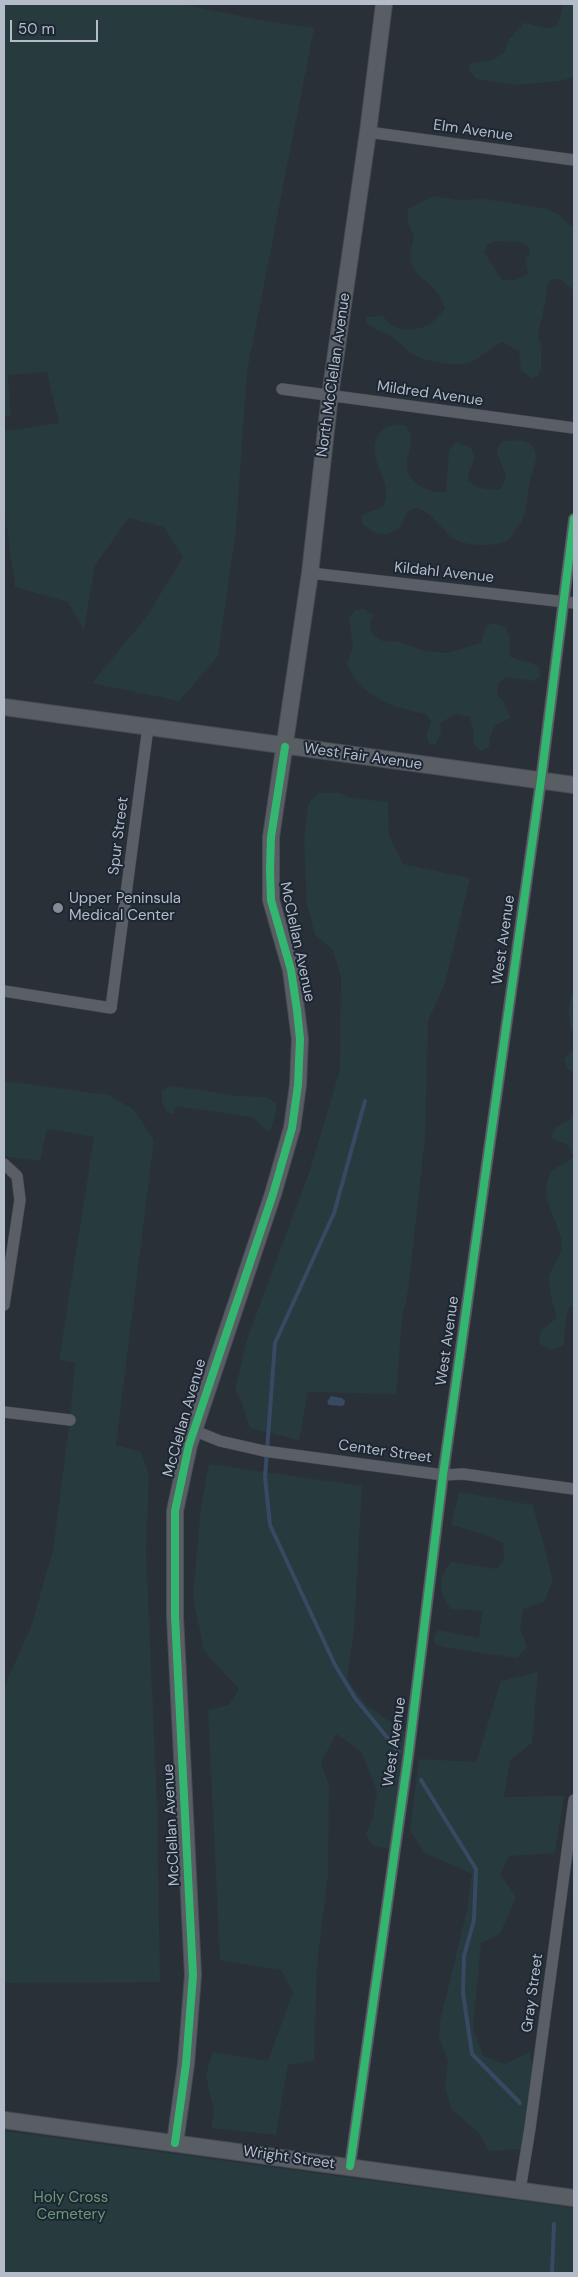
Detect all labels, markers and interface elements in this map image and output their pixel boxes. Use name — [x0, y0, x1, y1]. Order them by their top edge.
scale bar — [12, 10, 100, 42]
text: 50 m — [18, 19, 55, 39]
street label: Elm Avenue — [432, 117, 514, 145]
street label: North McClellan Avenue — [314, 292, 354, 458]
street label: Mildred Avenue — [376, 378, 484, 410]
street label: Kildahl Avenue — [393, 559, 495, 587]
street label: West Fair Avenue — [303, 740, 423, 774]
street label: Spur Street — [105, 796, 133, 876]
street label: McClellan Avenue — [275, 880, 319, 1004]
place label: Upper Peninsula Medical Center — [69, 890, 181, 925]
street label: West Avenue — [489, 894, 519, 986]
marker: Upper Peninsula Medical Center — [51, 901, 65, 915]
street label: West Avenue — [433, 1295, 463, 1387]
street label: McClellan Avenue — [160, 1357, 210, 1479]
street label: Center Street — [337, 1437, 433, 1467]
street label: West Avenue — [380, 1696, 410, 1788]
street label: McClellan Avenue — [160, 1763, 184, 1887]
street label: Gray Street — [519, 1952, 547, 2034]
street label: Wright Street — [242, 2143, 336, 2173]
park label: Holy Cross Cemetery — [34, 2189, 108, 2224]

